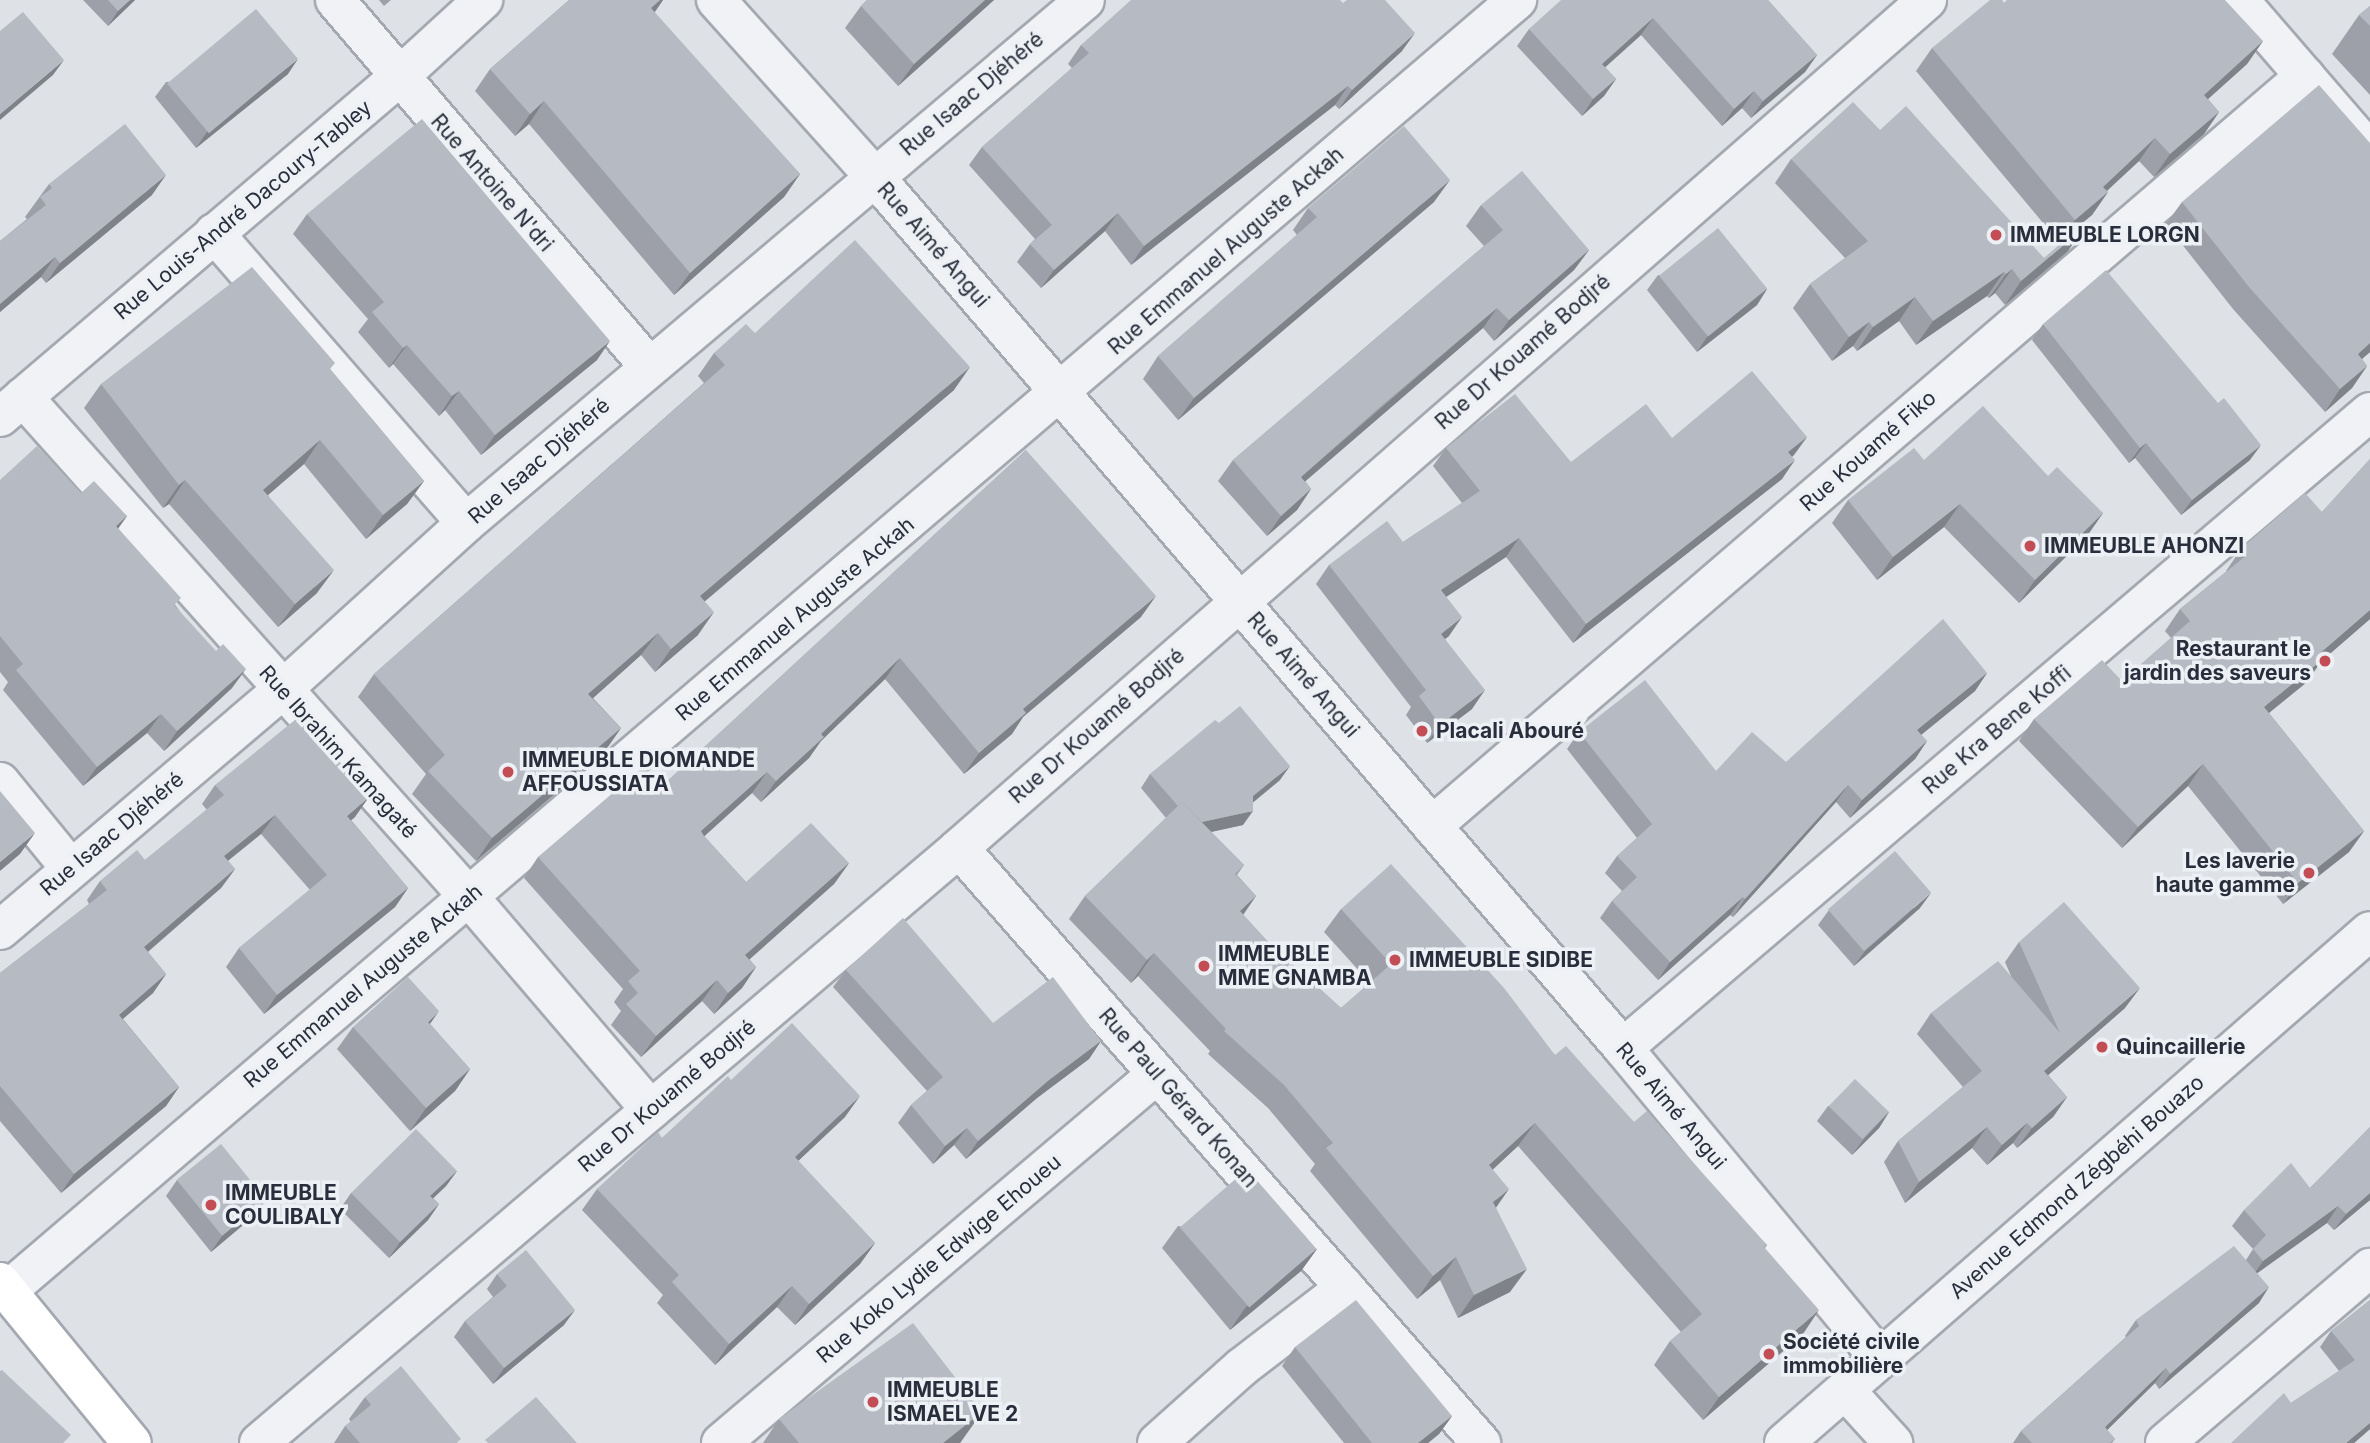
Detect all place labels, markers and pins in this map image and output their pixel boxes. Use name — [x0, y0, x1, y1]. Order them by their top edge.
place label: IMMEUBLE LORGN — [2010, 222, 2200, 248]
marker: IMMEUBLE LORGN — [1988, 227, 2004, 243]
place label: IMMEUBLE AHONZI — [2044, 533, 2244, 559]
marker: IMMEUBLE AHONZI — [2022, 538, 2038, 554]
place label: Restaurant le jardin des saveurs — [2124, 636, 2311, 686]
marker: Restaurant le jardin des saveurs — [2317, 653, 2333, 669]
place label: Placali Abouré — [1436, 718, 1584, 744]
marker: Placali Abouré — [1414, 723, 1430, 739]
place label: IMMEUBLE DIOMANDE AFFOUSSIATA — [522, 747, 755, 797]
marker: IMMEUBLE DIOMANDE AFFOUSSIATA — [500, 764, 516, 780]
place label: Les laverie haute gamme — [2155, 848, 2295, 898]
marker: Les laverie haute gamme — [2301, 865, 2317, 881]
place label: IMMEUBLE MME GNAMBA — [1218, 941, 1371, 991]
place label: IMMEUBLE SIDIBE — [1409, 947, 1593, 973]
marker: IMMEUBLE SIDIBE — [1387, 952, 1403, 968]
marker: IMMEUBLE MME GNAMBA — [1196, 958, 1212, 974]
place label: Quincaillerie — [2116, 1034, 2245, 1060]
marker: Quincaillerie — [2094, 1039, 2110, 1055]
place label: IMMEUBLE COULIBALY — [225, 1180, 345, 1230]
marker: IMMEUBLE COULIBALY — [203, 1197, 219, 1213]
place label: Société civile immobilière — [1783, 1329, 1920, 1379]
marker: Société civile immobilière — [1761, 1346, 1777, 1362]
place label: IMMEUBLE ISMAEL VE 2 — [887, 1377, 1018, 1427]
marker: IMMEUBLE ISMAEL VE 2 — [865, 1394, 881, 1410]

